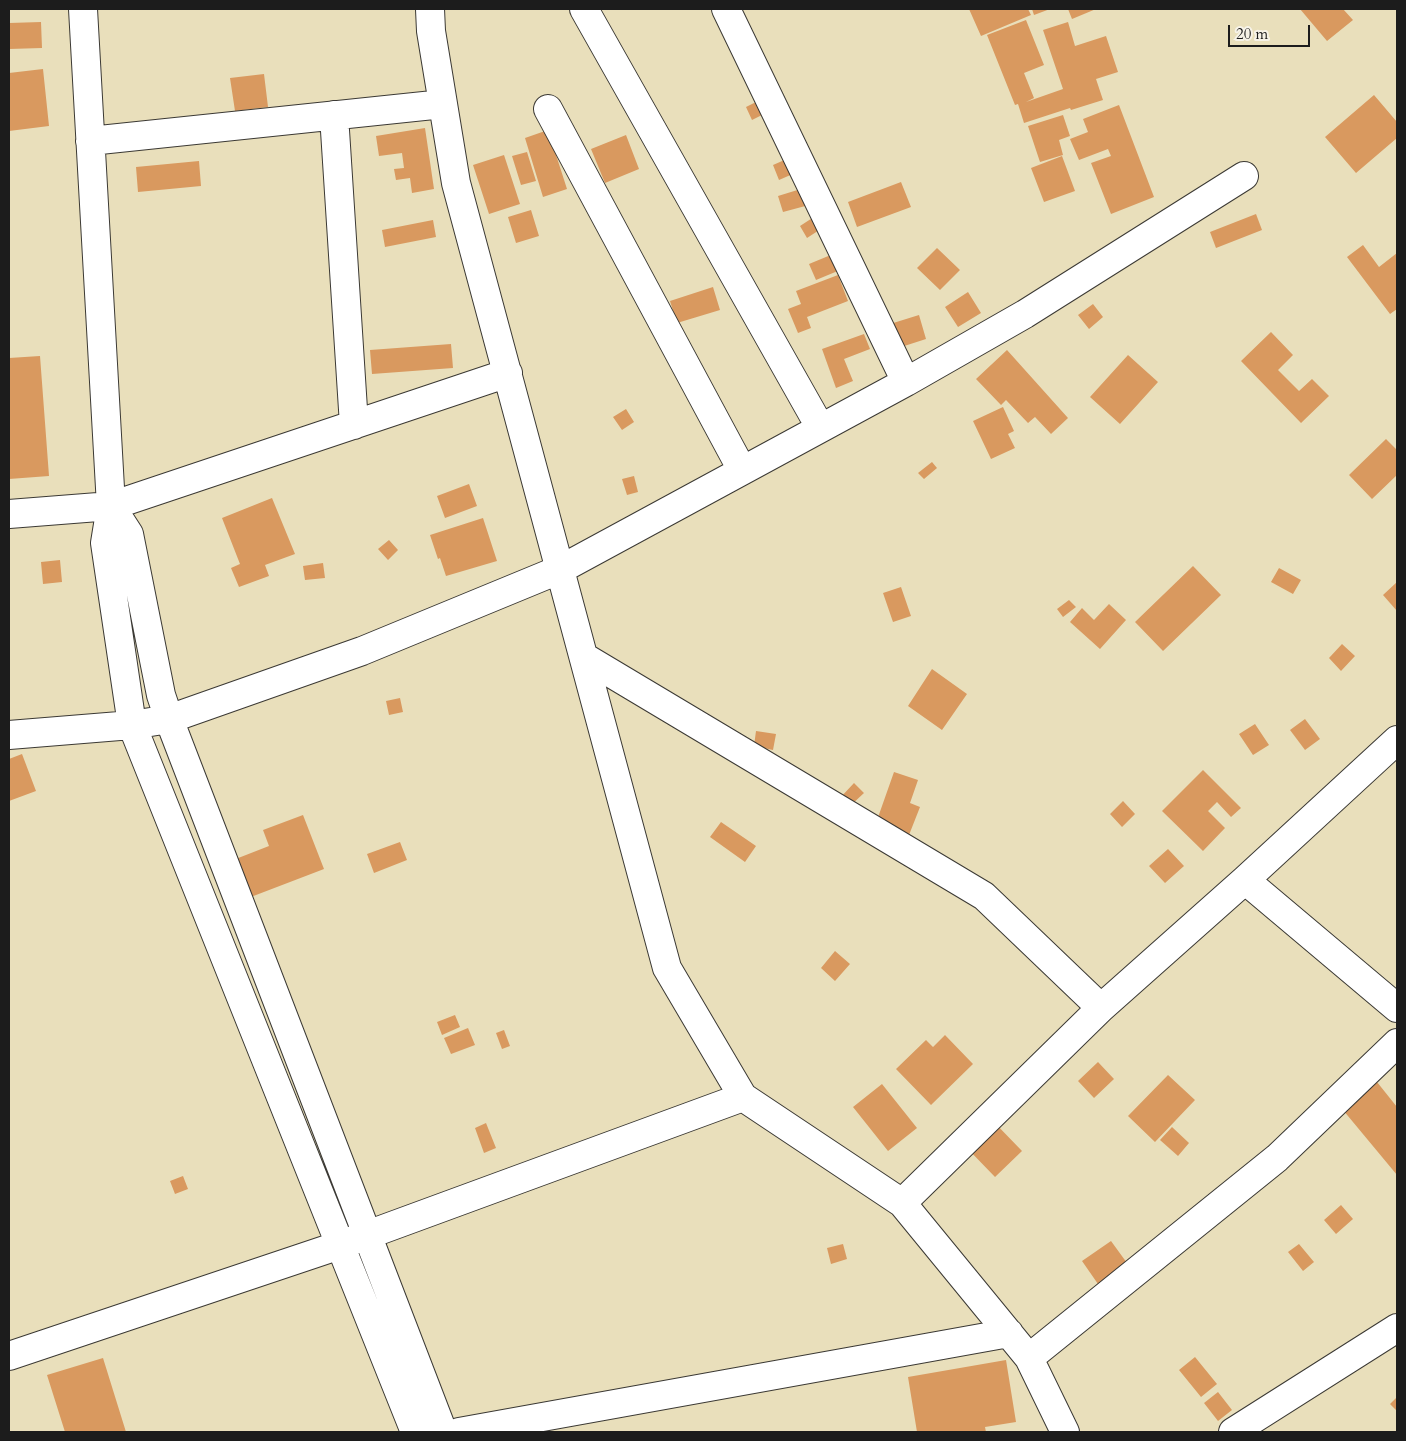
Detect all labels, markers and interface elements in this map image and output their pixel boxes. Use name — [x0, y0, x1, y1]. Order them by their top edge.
scale bar — [1231, 15, 1314, 47]
text: 20 m — [1236, 24, 1268, 44]

